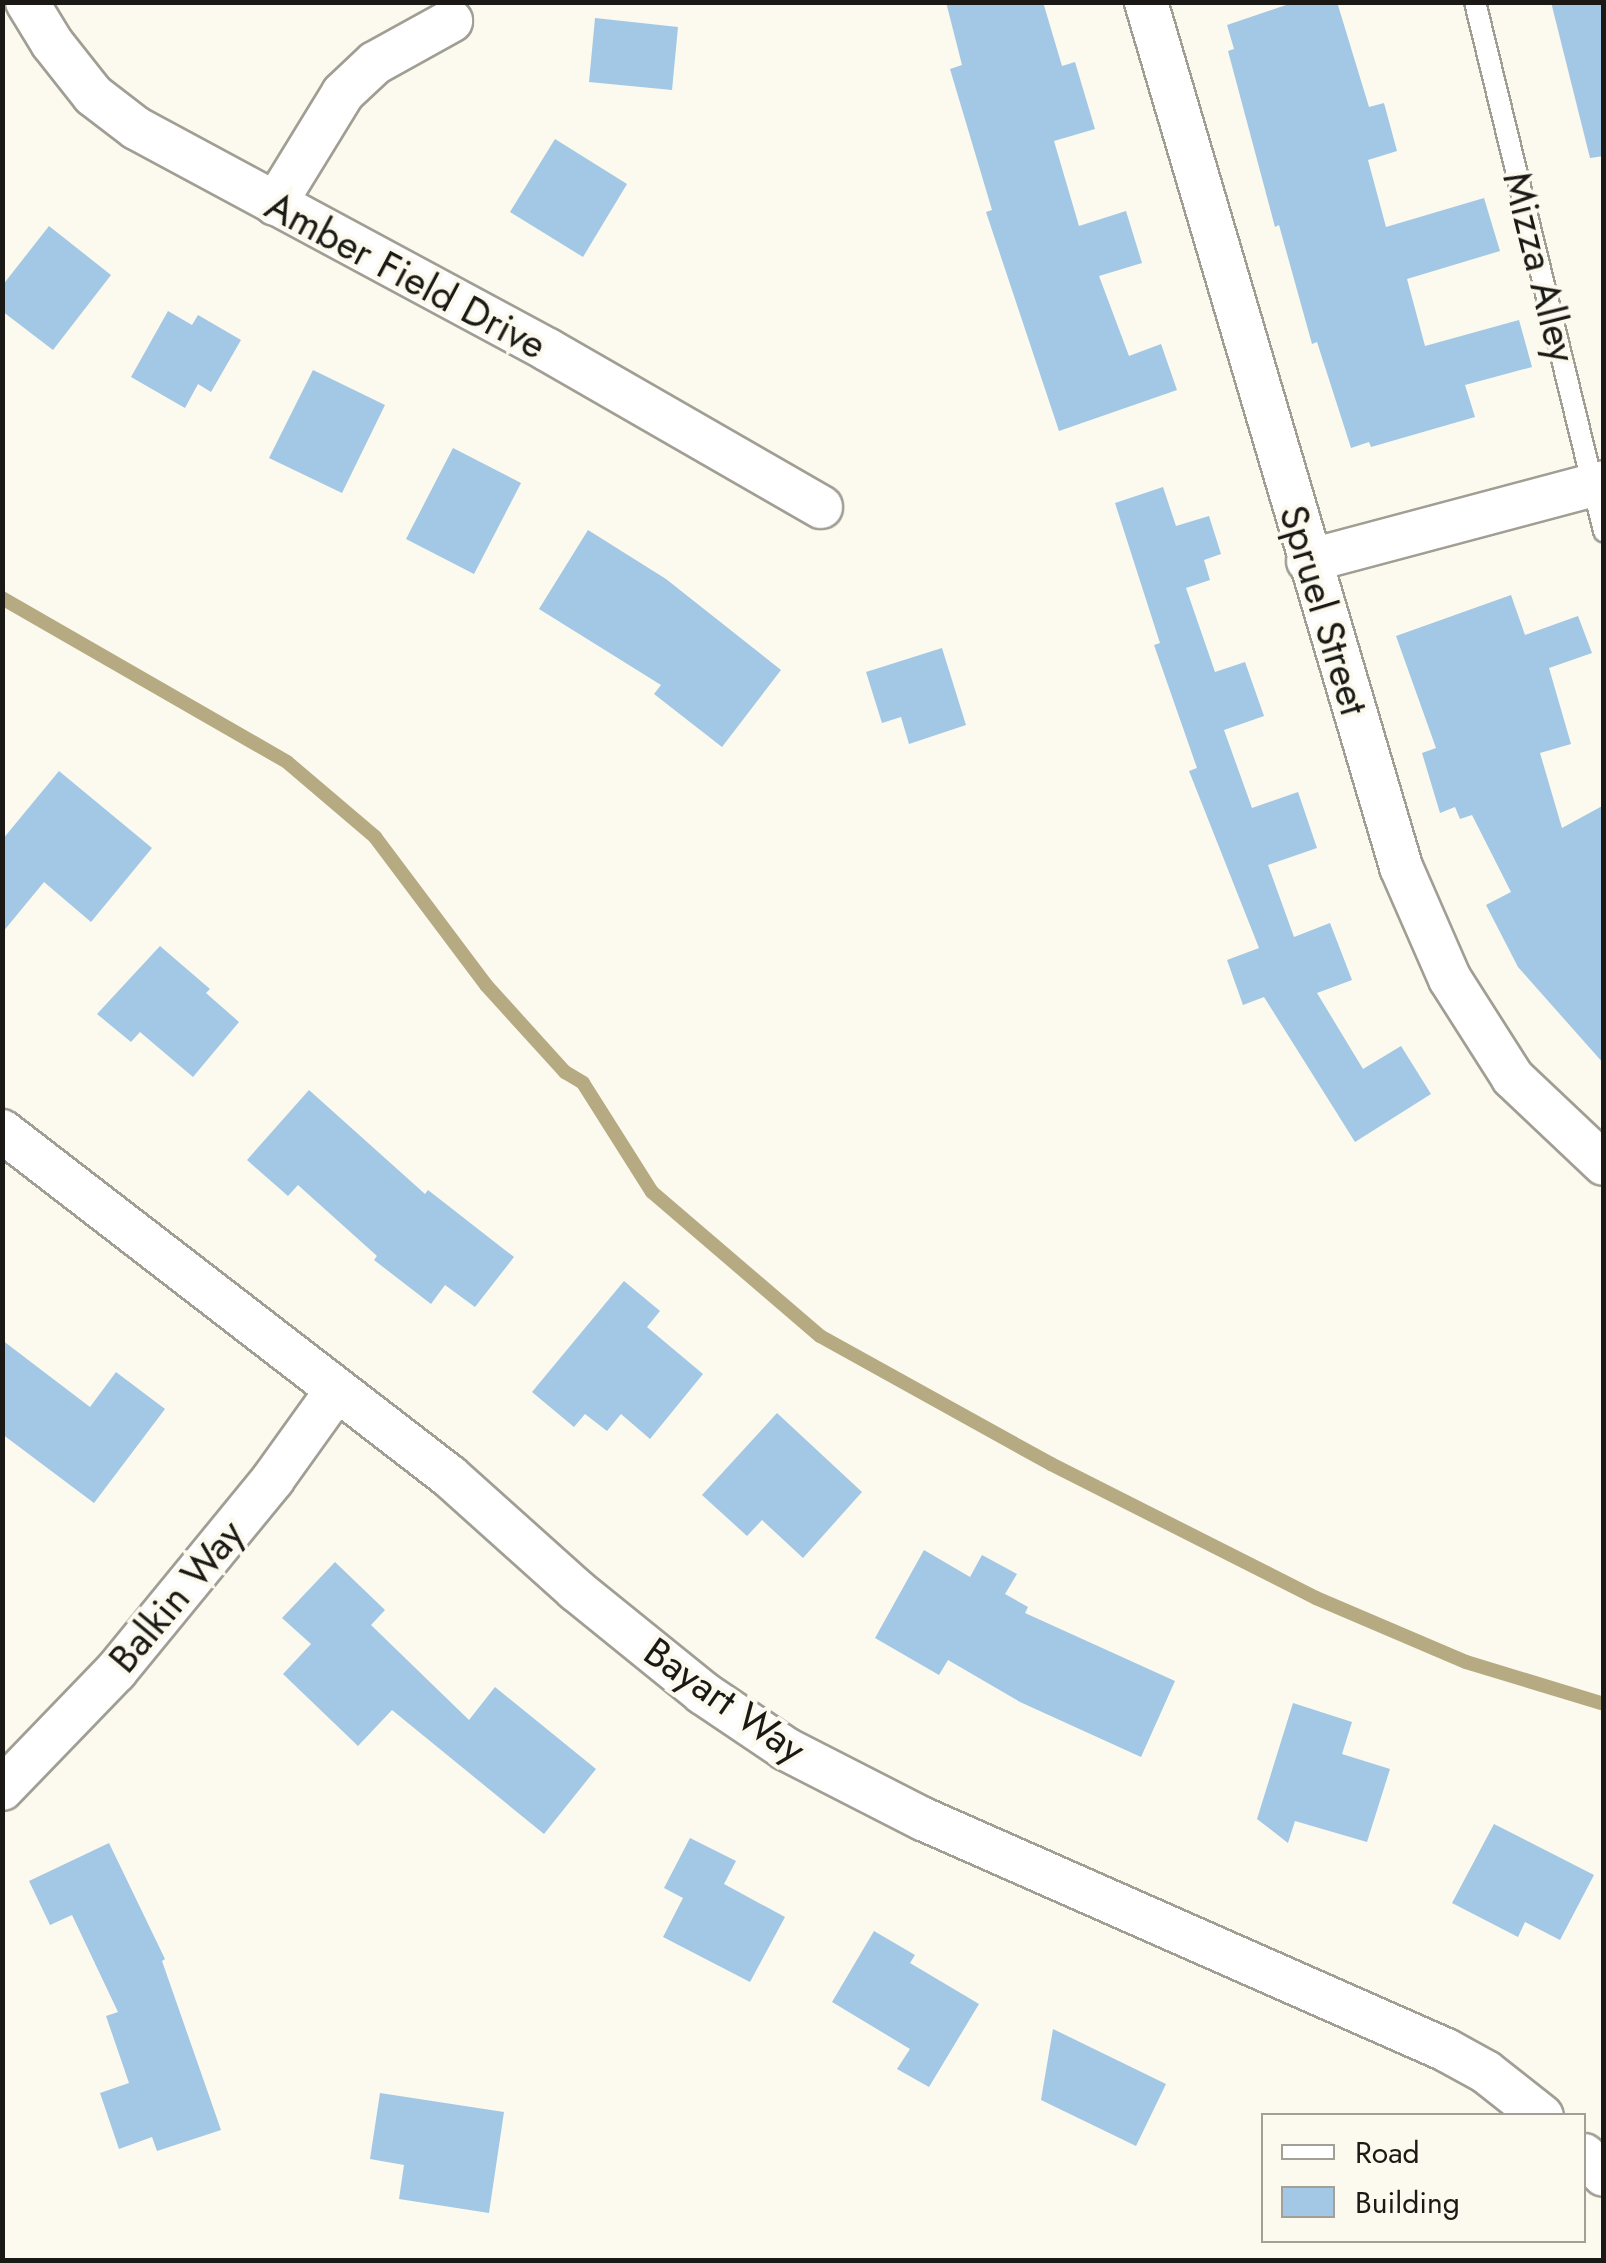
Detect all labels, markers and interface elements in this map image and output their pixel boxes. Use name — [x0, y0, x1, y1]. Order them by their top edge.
street label: Mizza Alley — [1493, 167, 1587, 367]
street label: Amber Field Drive — [258, 181, 554, 369]
street label: Spruel Street — [1269, 499, 1379, 721]
street label: Balkin Way — [98, 1510, 254, 1682]
street label: Bayart Way — [635, 1627, 815, 1773]
legend — [1261, 2113, 1586, 2243]
text: Road — [1355, 2131, 1420, 2174]
text: Building — [1355, 2181, 1460, 2224]

